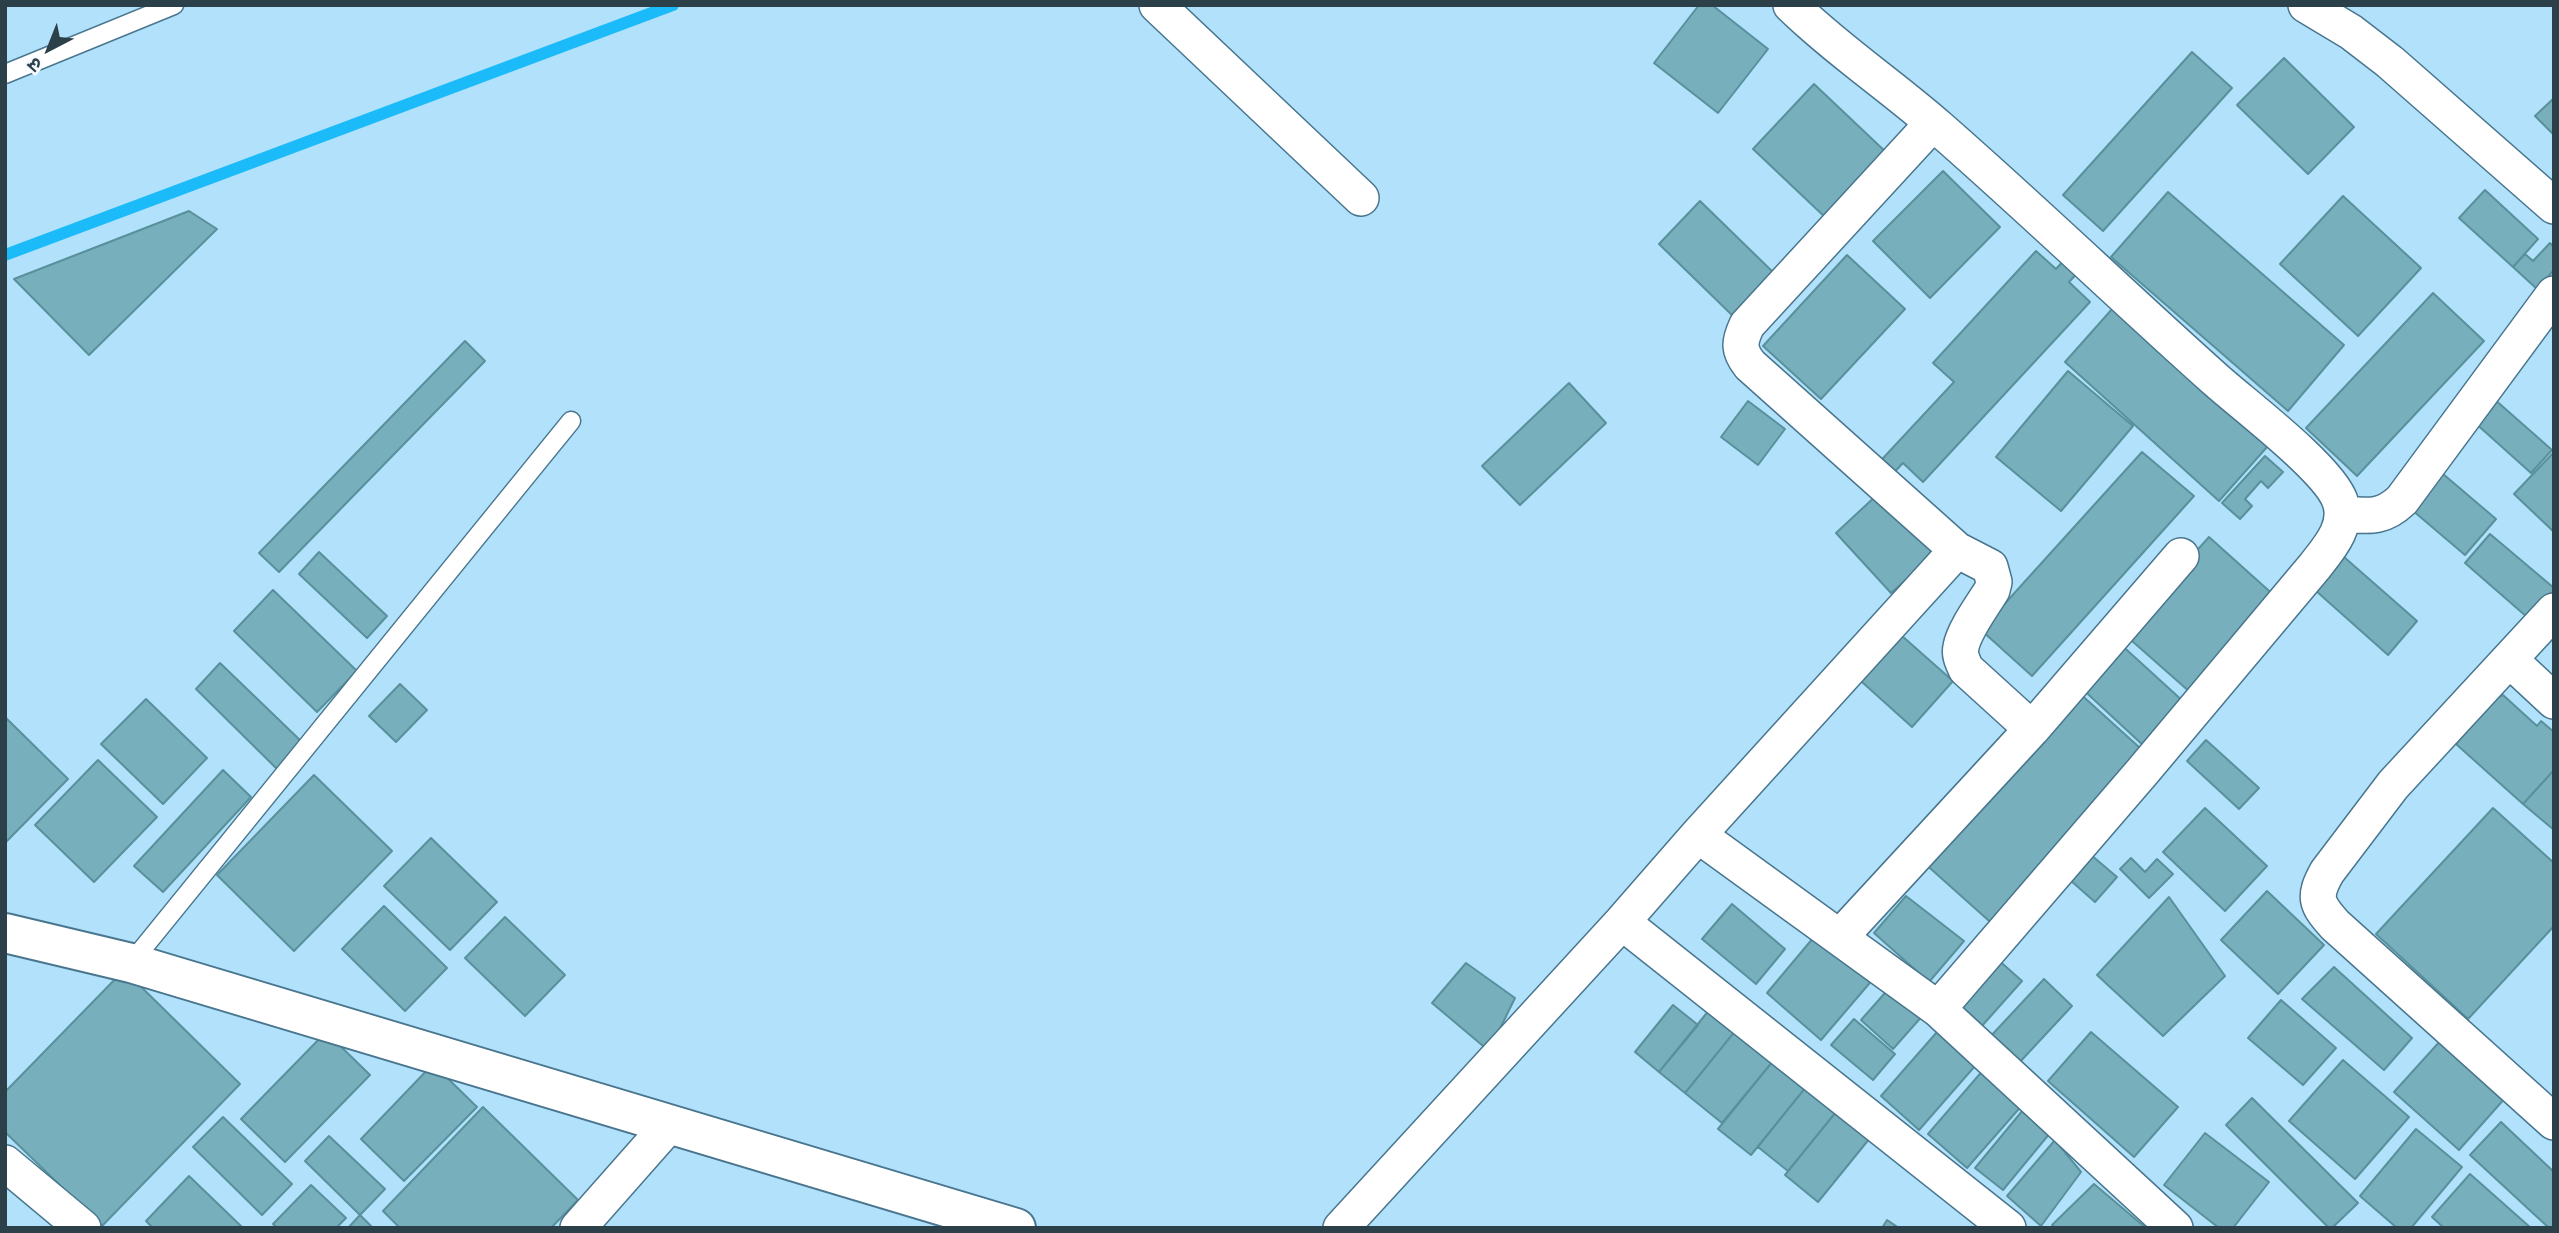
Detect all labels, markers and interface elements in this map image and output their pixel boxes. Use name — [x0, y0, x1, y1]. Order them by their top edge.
north arrow — [14, 14, 84, 84]
text: उ — [23, 52, 47, 77]

